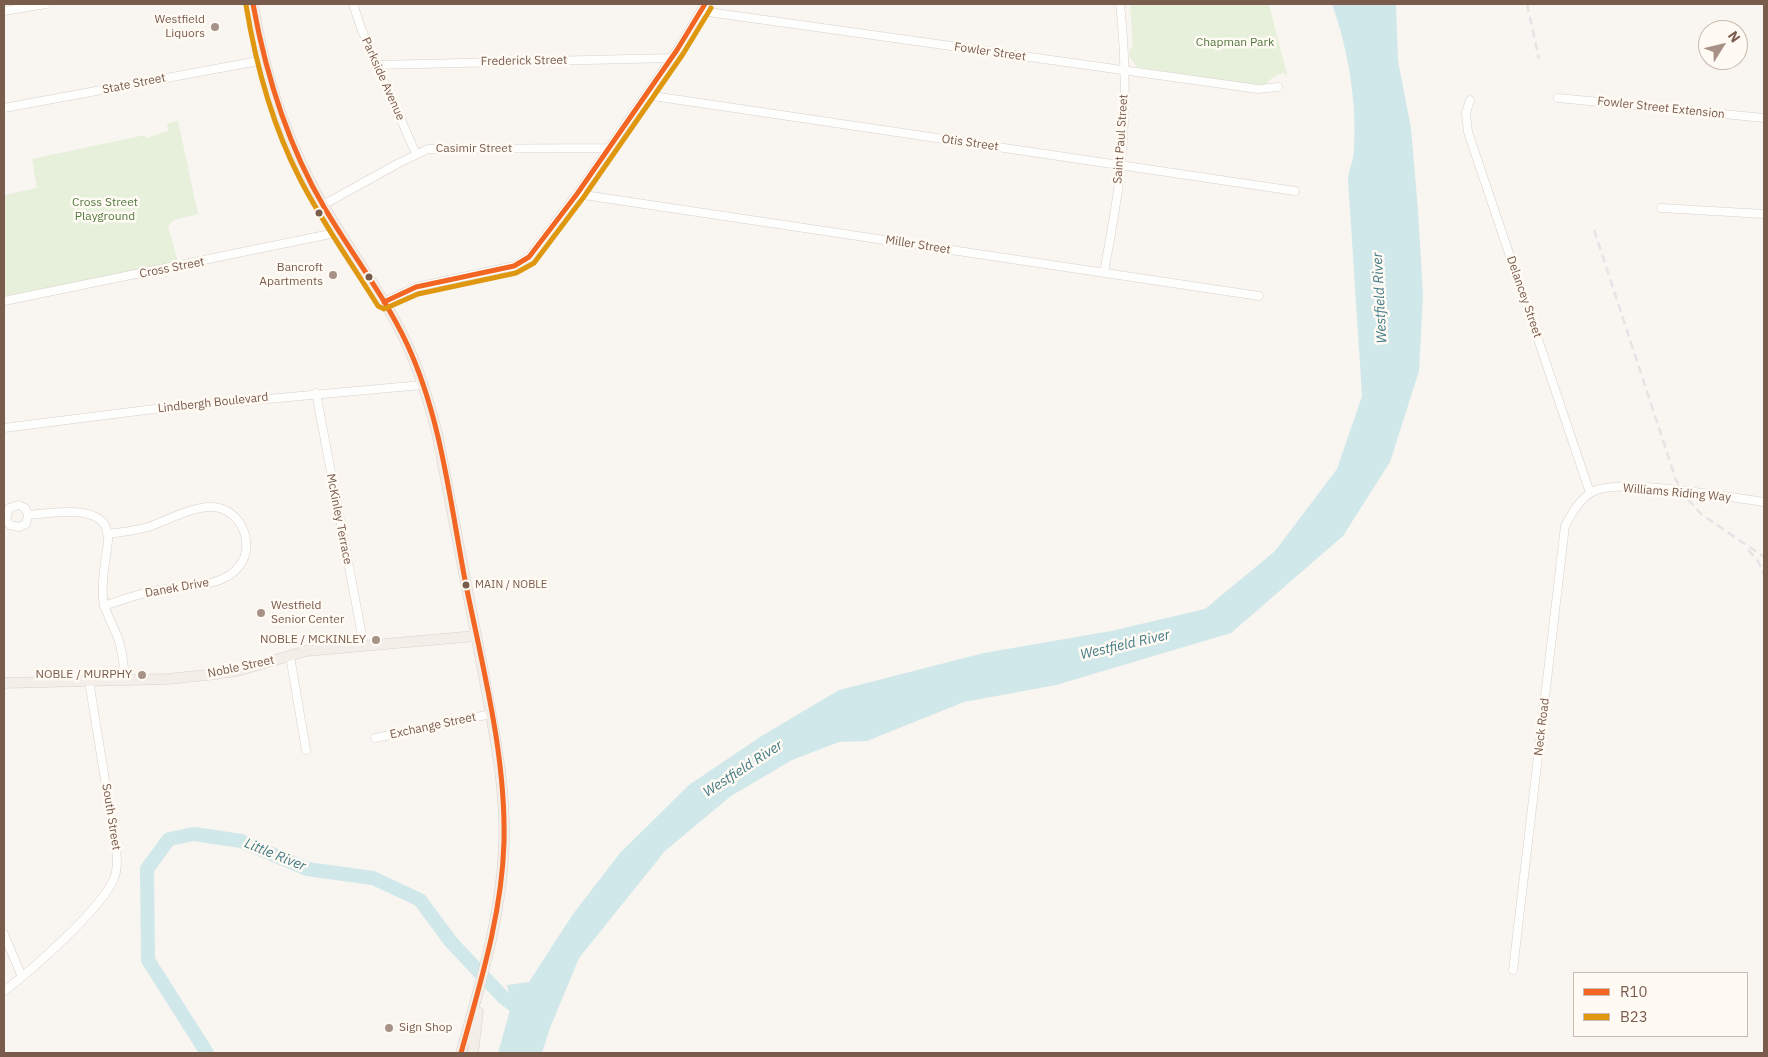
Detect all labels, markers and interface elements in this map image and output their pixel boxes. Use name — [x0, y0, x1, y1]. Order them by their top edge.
place label: Westfield Liquors — [154, 13, 205, 41]
north arrow — [1698, 20, 1748, 70]
marker: Westfield Liquors — [209, 21, 221, 33]
text: N — [1724, 27, 1745, 46]
street label: Parkside Avenue — [358, 35, 408, 123]
park label: Chapman Park — [1196, 36, 1274, 50]
street label: Fowler Street — [953, 40, 1027, 64]
street label: Frederick Street — [481, 53, 567, 69]
street label: State Street — [101, 71, 167, 97]
street label: Saint Paul Street — [1111, 94, 1131, 184]
street label: Fowler Street Extension — [1597, 94, 1725, 122]
street label: Otis Street — [941, 132, 999, 154]
street label: Casimir Street — [436, 142, 512, 156]
park label: Cross Street Playground — [72, 196, 138, 224]
unlabelled marker — [314, 208, 324, 218]
street label: Miller Street — [884, 233, 952, 257]
water label: Westfield River — [1369, 252, 1391, 344]
street label: Delancey Street — [1503, 254, 1545, 340]
street label: Cross Street — [138, 255, 206, 281]
place label: Bancroft Apartments — [259, 261, 323, 289]
marker: Bancroft Apartments — [327, 269, 339, 281]
unlabelled marker — [364, 272, 374, 282]
street label: Lindbergh Boulevard — [157, 390, 269, 416]
street label: McKinley Terrace — [323, 472, 355, 566]
street label: Williams Riding Way — [1622, 481, 1732, 505]
street label: Danek Drive — [144, 575, 210, 601]
place label: MAIN / NOBLE — [475, 578, 547, 592]
marker: MAIN / NOBLE — [461, 580, 471, 590]
place label: Westfield Senior Center — [271, 599, 344, 627]
marker: Westfield Senior Center — [255, 607, 267, 619]
water label: Westfield River — [1079, 627, 1171, 663]
place label: NOBLE / MCKINLEY — [260, 633, 366, 647]
marker: NOBLE / MCKINLEY — [370, 634, 382, 646]
street label: Noble Street — [206, 653, 276, 681]
place label: NOBLE / MURPHY — [35, 668, 132, 682]
marker: NOBLE / MURPHY — [136, 669, 148, 681]
street label: Neck Road — [1531, 697, 1553, 757]
street label: Exchange Street — [389, 710, 477, 742]
water label: Westfield River — [700, 737, 786, 801]
street label: South Street — [99, 783, 123, 851]
water label: Little River — [242, 835, 308, 875]
legend — [1573, 972, 1748, 1037]
text: R10 — [1620, 982, 1648, 1001]
text: B23 — [1620, 1007, 1648, 1026]
place label: Sign Shop — [399, 1021, 452, 1035]
marker: Sign Shop — [383, 1022, 395, 1034]

